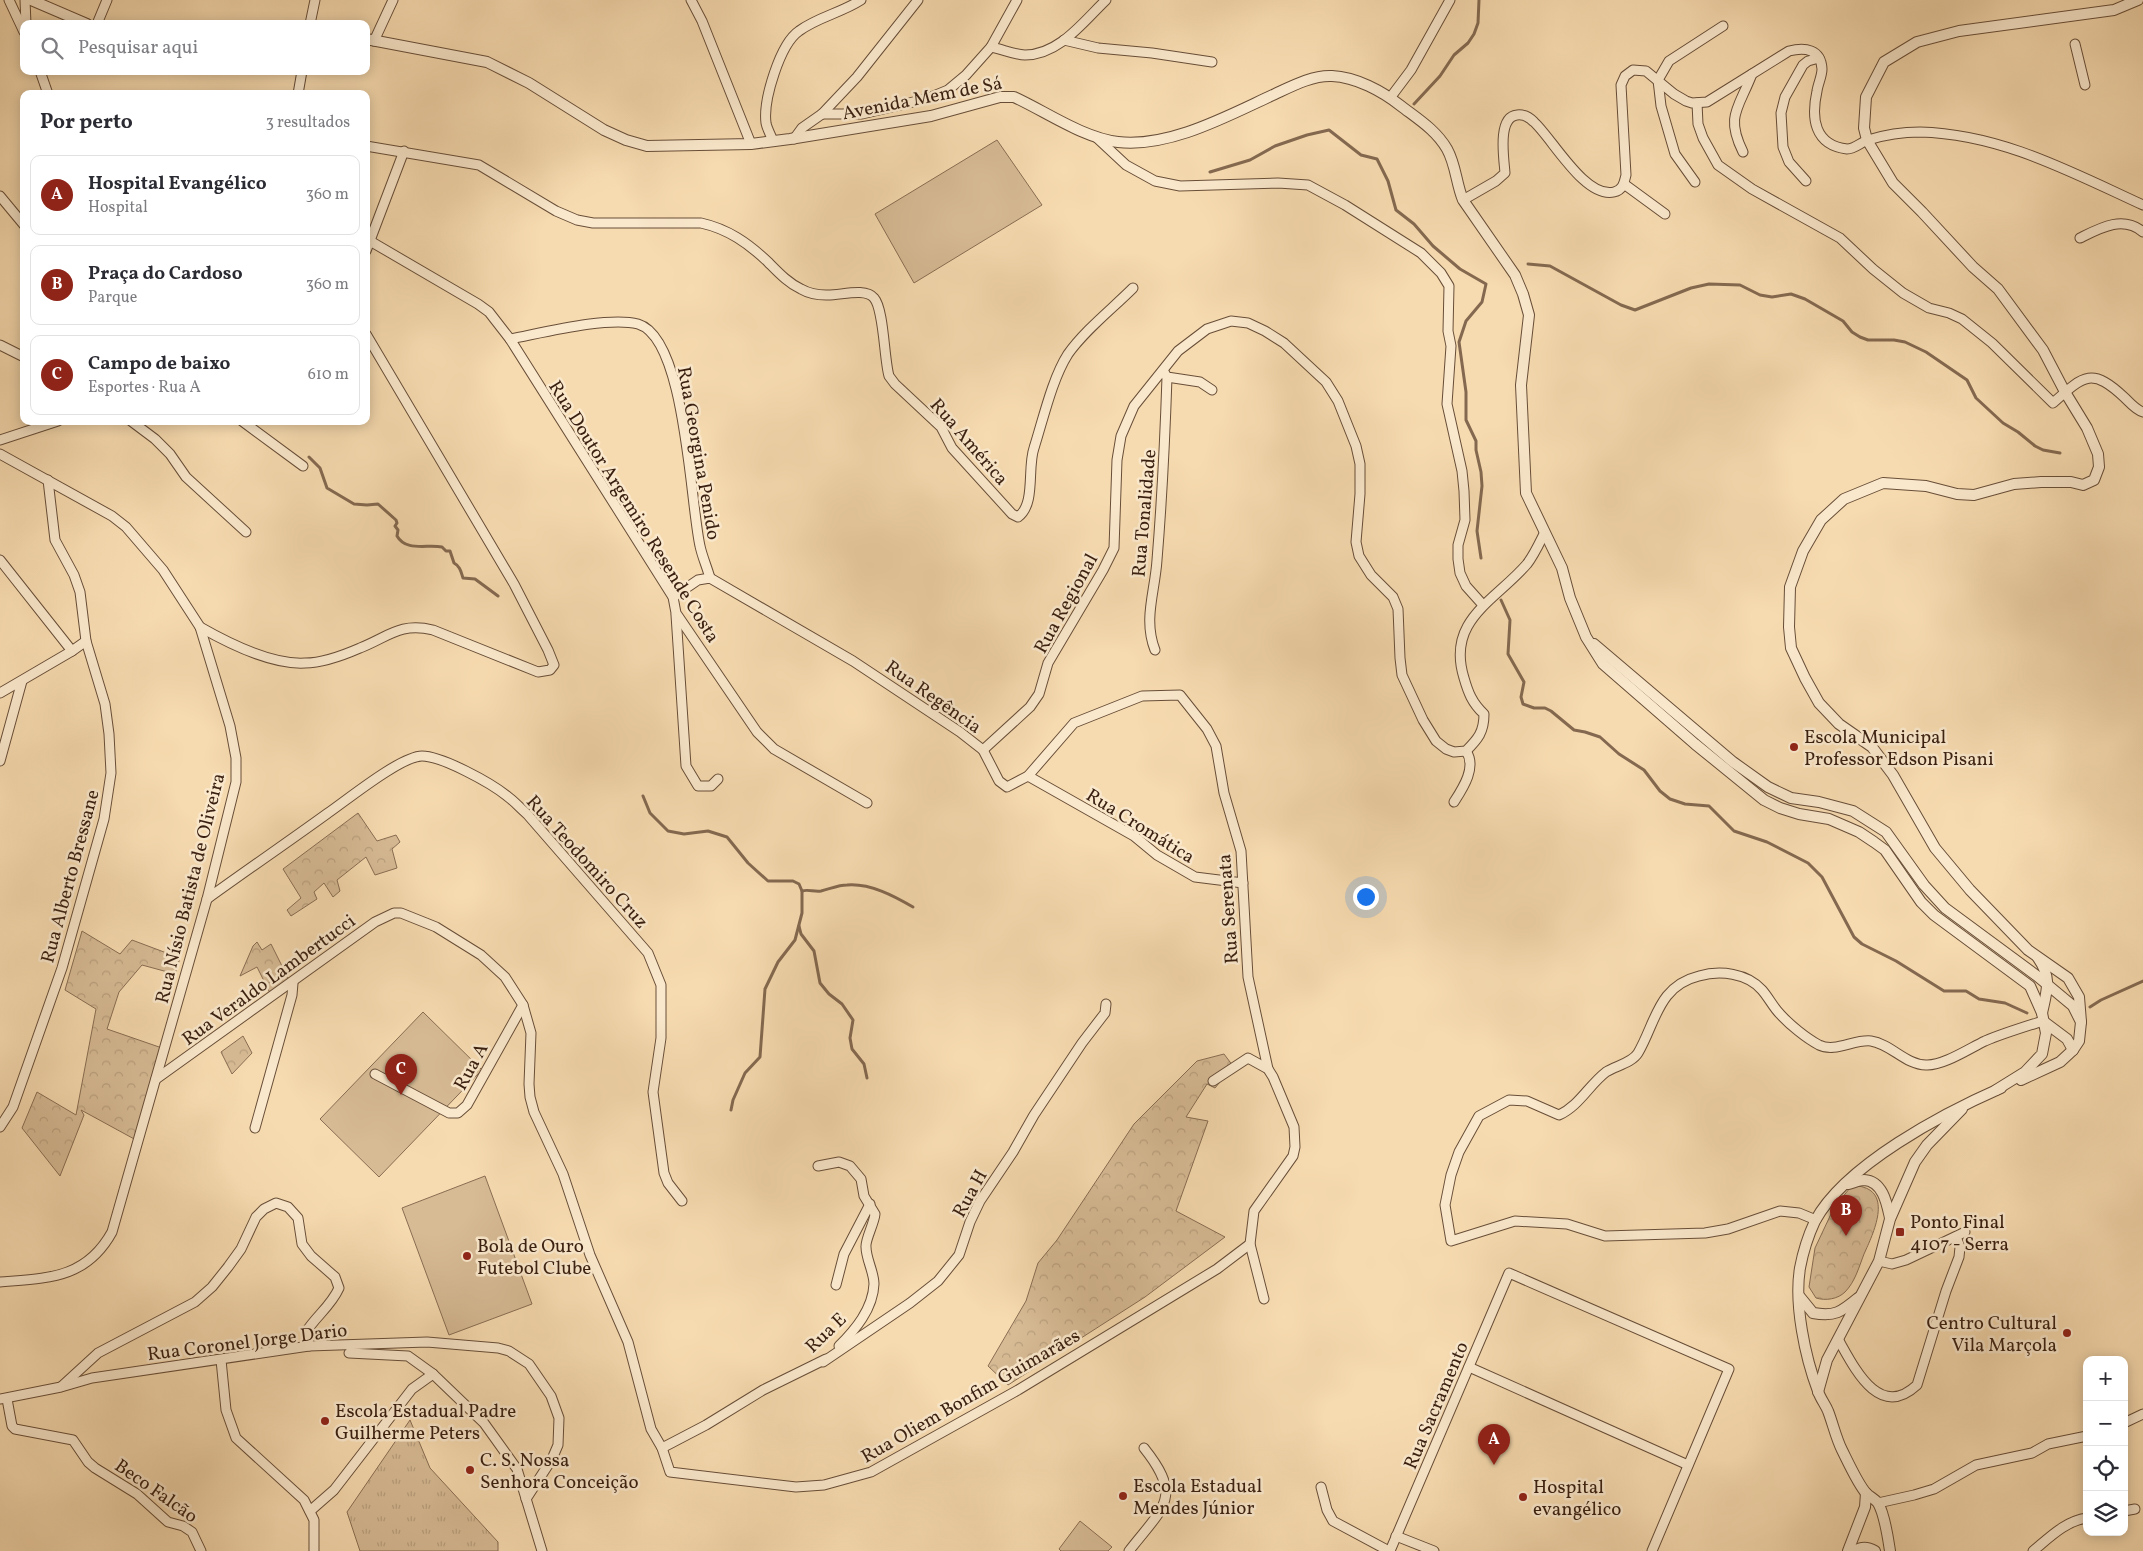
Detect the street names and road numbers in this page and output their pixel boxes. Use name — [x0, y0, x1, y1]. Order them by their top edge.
street label: Avenida Mem de Sá — [840, 71, 1005, 127]
street label: Rua Georgina Penido — [670, 365, 726, 542]
street label: Rua Doutor Argemiro Resende Costa — [541, 376, 725, 648]
street label: Rua América — [923, 393, 1014, 492]
street label: Rua Tonalidade — [1126, 448, 1164, 578]
street label: Rua Regional — [1029, 549, 1105, 659]
street label: Rua Regência — [879, 655, 986, 741]
street label: Rua Nísio Batista de Oliveira — [150, 770, 232, 1007]
street label: Rua Cromática — [1081, 783, 1199, 871]
street label: Rua Alberto Bressane — [35, 787, 107, 966]
street label: Rua Teodomiro Cruz — [520, 790, 653, 935]
street label: Rua Serenata — [1212, 853, 1246, 965]
street label: Rua Veraldo Lambertucci — [177, 909, 361, 1052]
street label: Rua A — [448, 1039, 495, 1095]
street label: Rua H — [947, 1165, 995, 1223]
street label: Rua E — [800, 1307, 853, 1360]
street label: Rua Coronel Jorge Dario — [146, 1318, 349, 1368]
street label: Rua Oliem Bonfim Guimarães — [857, 1323, 1085, 1470]
street label: Rua Sacramento — [1398, 1338, 1475, 1474]
street label: Beco Falcão — [109, 1453, 203, 1530]

